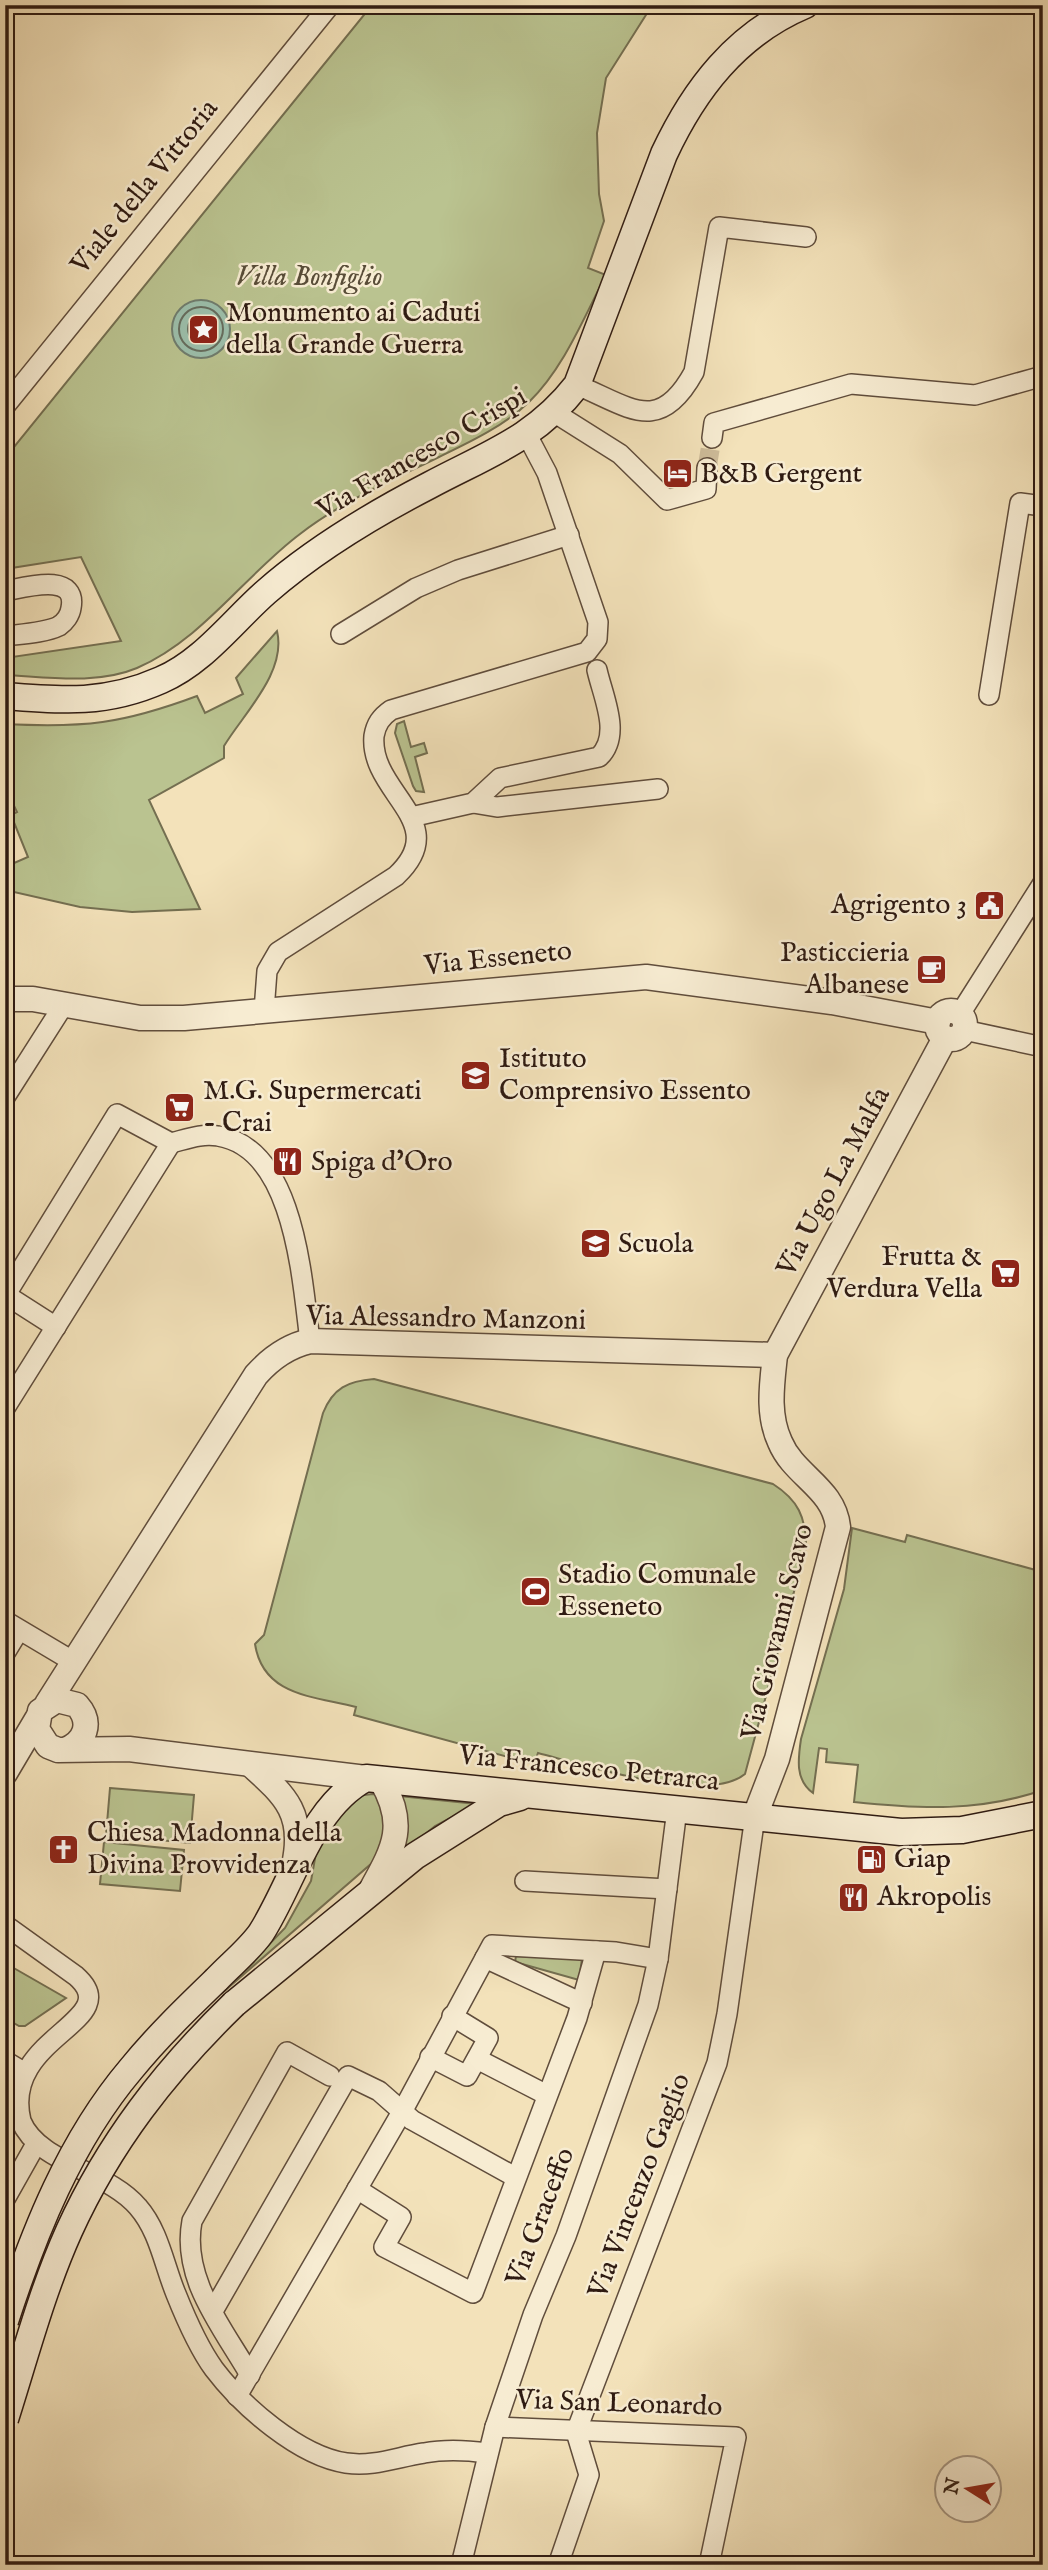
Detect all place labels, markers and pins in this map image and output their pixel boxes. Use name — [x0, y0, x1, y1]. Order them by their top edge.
place label: Monumento ai Caduti della Grande Guerra — [226, 296, 481, 363]
place icon: Monumento ai Caduti della Grande Guerra — [186, 312, 220, 346]
hotel icon: B&B Gergent — [660, 457, 694, 491]
place label: B&B Gergent — [700, 457, 862, 492]
place label: Agrigento 3 — [830, 888, 967, 923]
public building icon: Agrigento 3 — [973, 888, 1007, 922]
place label: Pasticcieria Albanese — [780, 936, 910, 1003]
cafe icon: Pasticcieria Albanese — [915, 952, 949, 986]
place label: Istituto Comprensivo Essento — [499, 1042, 751, 1109]
school or university icon: Istituto Comprensivo Essento — [459, 1058, 493, 1092]
place label: M.G. Supermercati - Crai — [203, 1074, 422, 1141]
supermarket icon: M.G. Supermercati - Crai — [163, 1090, 197, 1124]
restaurant icon: Spiga d'Oro — [271, 1145, 305, 1179]
place label: Spiga d'Oro — [311, 1145, 452, 1180]
school or university icon: Scuola — [578, 1227, 612, 1261]
place label: Scuola — [618, 1227, 694, 1262]
place label: Frutta & Verdura Vella — [826, 1240, 983, 1307]
supermarket icon: Frutta & Verdura Vella — [988, 1256, 1022, 1290]
place label: Stadio Comunale Esseneto — [558, 1558, 756, 1625]
sports icon: Stadio Comunale Esseneto — [518, 1574, 552, 1608]
place label: Chiesa Madonna della Divina Provvidenza — [87, 1816, 343, 1883]
church icon: Chiesa Madonna della Divina Provvidenza — [47, 1832, 81, 1866]
fuel station icon: Giap — [854, 1842, 888, 1876]
place label: Giap — [894, 1842, 951, 1877]
restaurant icon: Akropolis — [837, 1880, 871, 1914]
place label: Akropolis — [876, 1880, 991, 1915]

